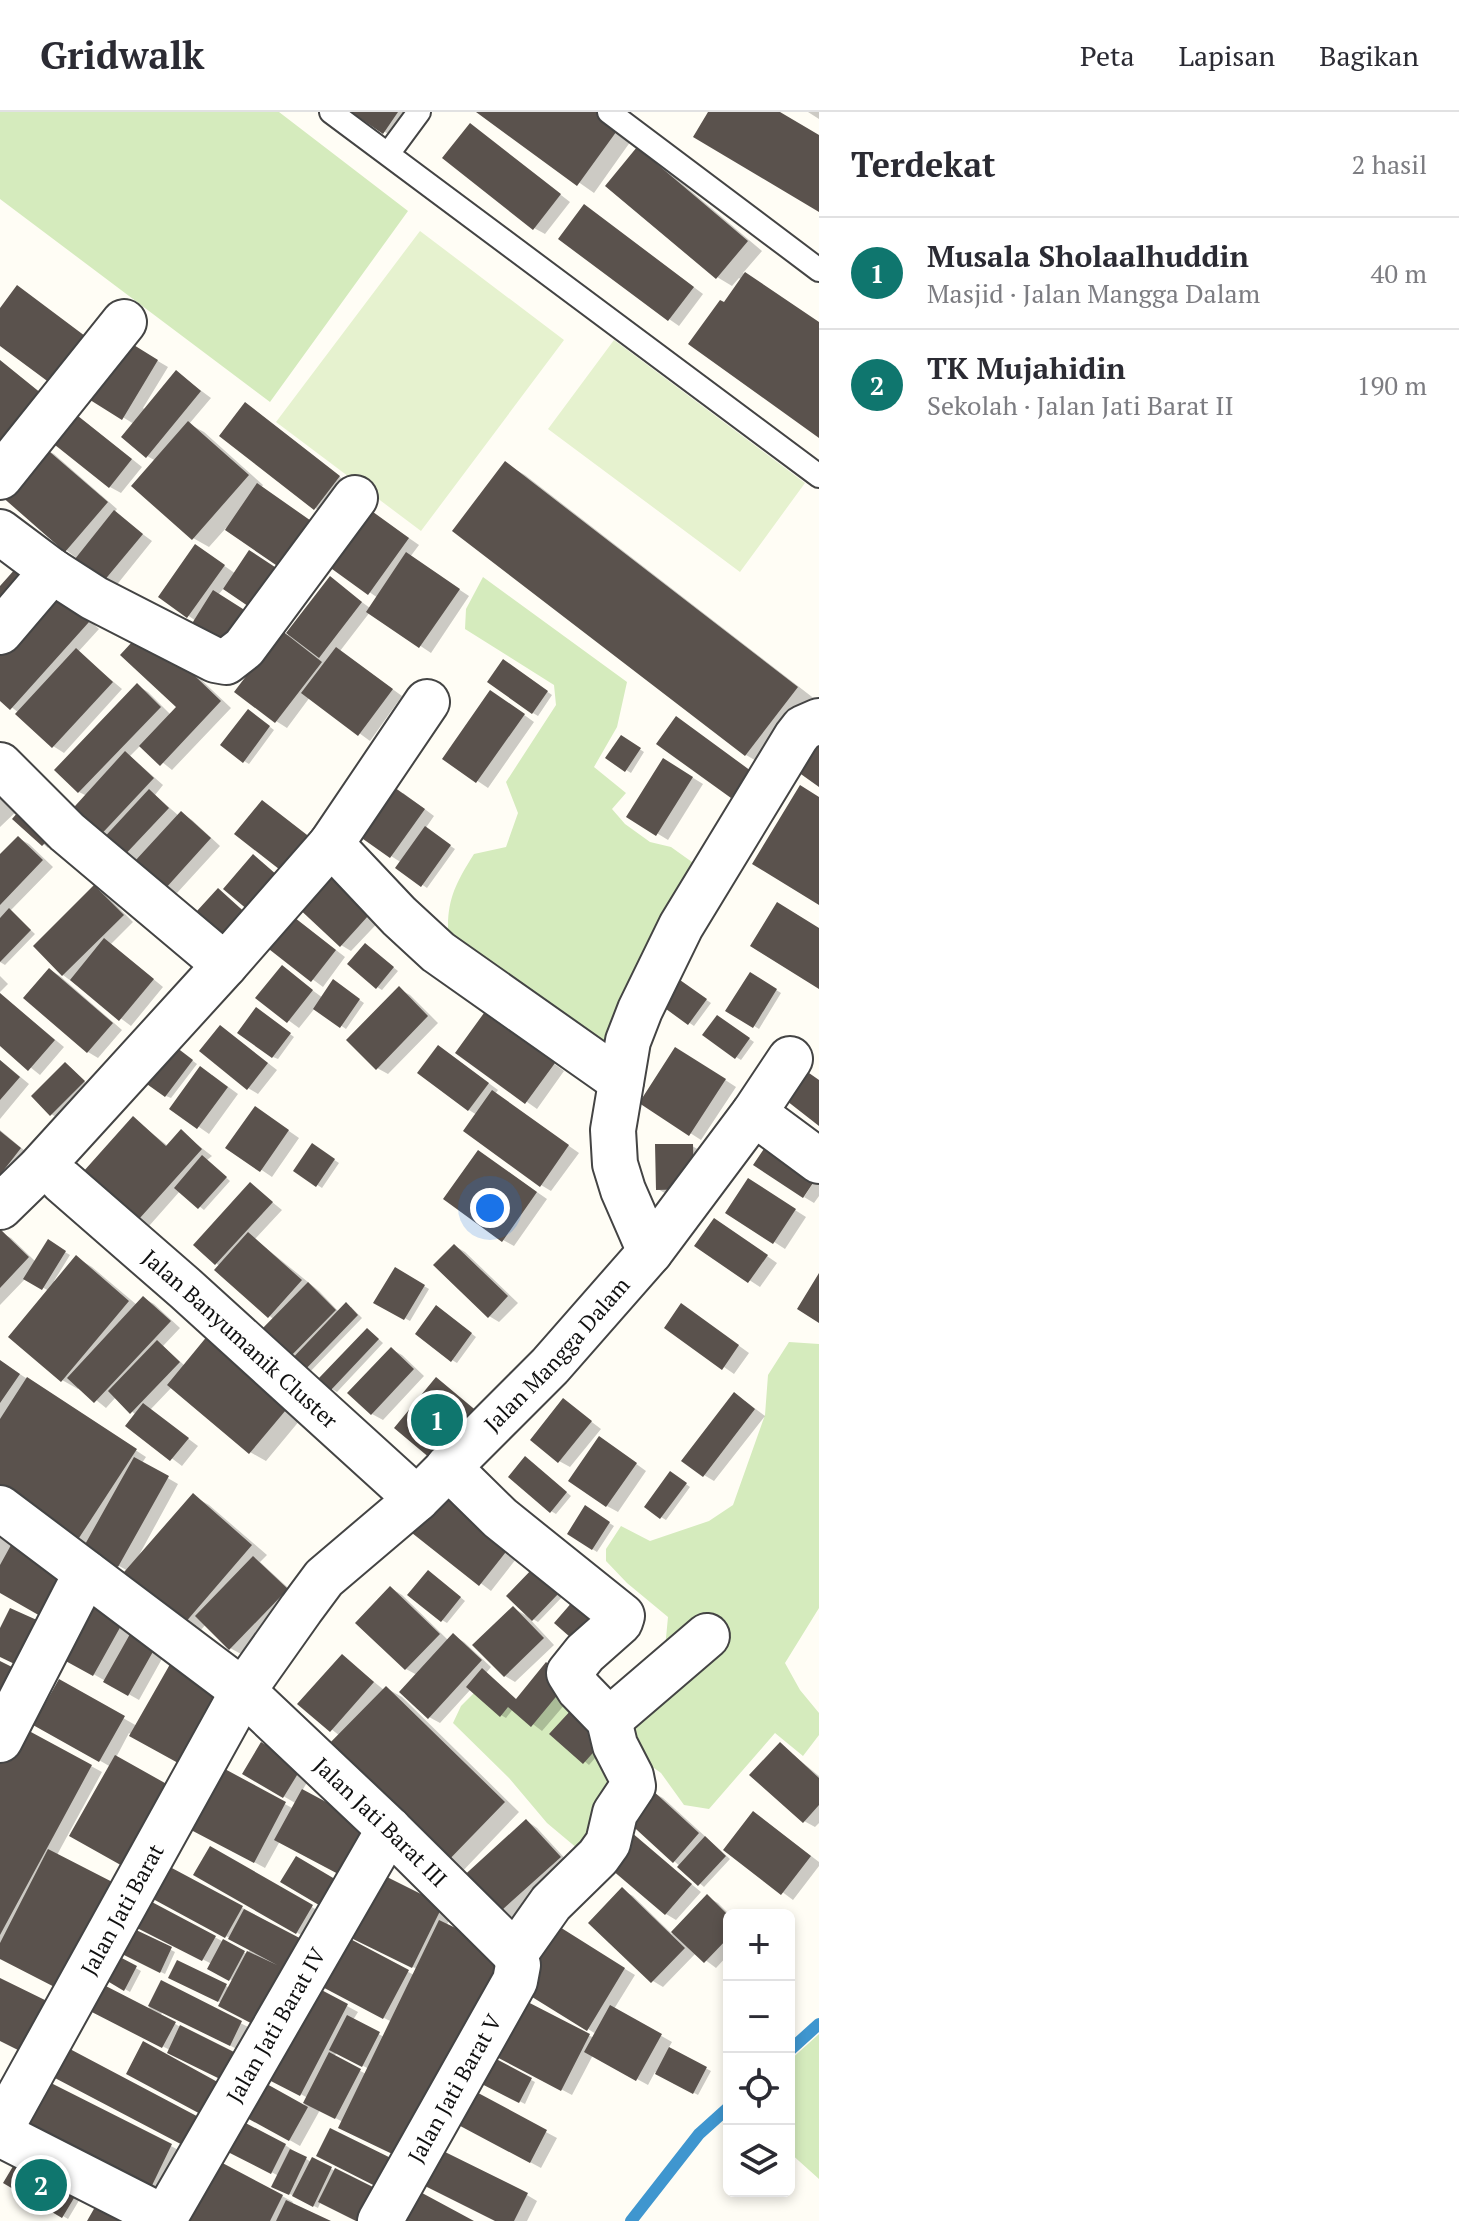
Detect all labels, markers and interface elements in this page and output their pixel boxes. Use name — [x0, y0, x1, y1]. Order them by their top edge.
text: Gridwalk — [40, 30, 204, 80]
text: Peta — [1080, 37, 1135, 74]
text: Lapisan — [1179, 37, 1275, 74]
text: Bagikan — [1319, 37, 1419, 74]
text: Terdekat — [851, 142, 996, 187]
text: 2 hasil — [1352, 147, 1427, 181]
text: Musala Sholaalhuddin — [927, 236, 1249, 276]
text: 1 — [870, 256, 884, 290]
text: 40 m — [1371, 256, 1427, 290]
text: Masjid · Jalan Mangga Dalam — [927, 276, 1260, 310]
text: TK Mujahidin — [927, 348, 1126, 388]
text: 2 — [870, 368, 884, 402]
text: 190 m — [1357, 368, 1427, 402]
text: Sekolah · Jalan Jati Barat II — [927, 388, 1234, 422]
your location — [470, 1188, 510, 1228]
street label: Jalan Banyumanik Cluster — [137, 1243, 345, 1434]
street label: Jalan Mangga Dalam — [478, 1271, 635, 1438]
pin: 1 — [411, 1390, 463, 1450]
street label: Jalan Jati Barat III — [308, 1750, 454, 1893]
street label: Jalan Jati Barat — [74, 1838, 170, 1980]
map controls — [723, 1909, 795, 2197]
button: + — [723, 1909, 795, 1981]
street label: Jalan Jati Barat IV — [219, 1941, 332, 2108]
button: − — [723, 1981, 795, 2053]
street label: Jalan Jati Barat V — [401, 2008, 508, 2168]
button: locate — [723, 2053, 795, 2125]
button: layers — [723, 2125, 795, 2197]
pin: 2 — [15, 2155, 67, 2215]

